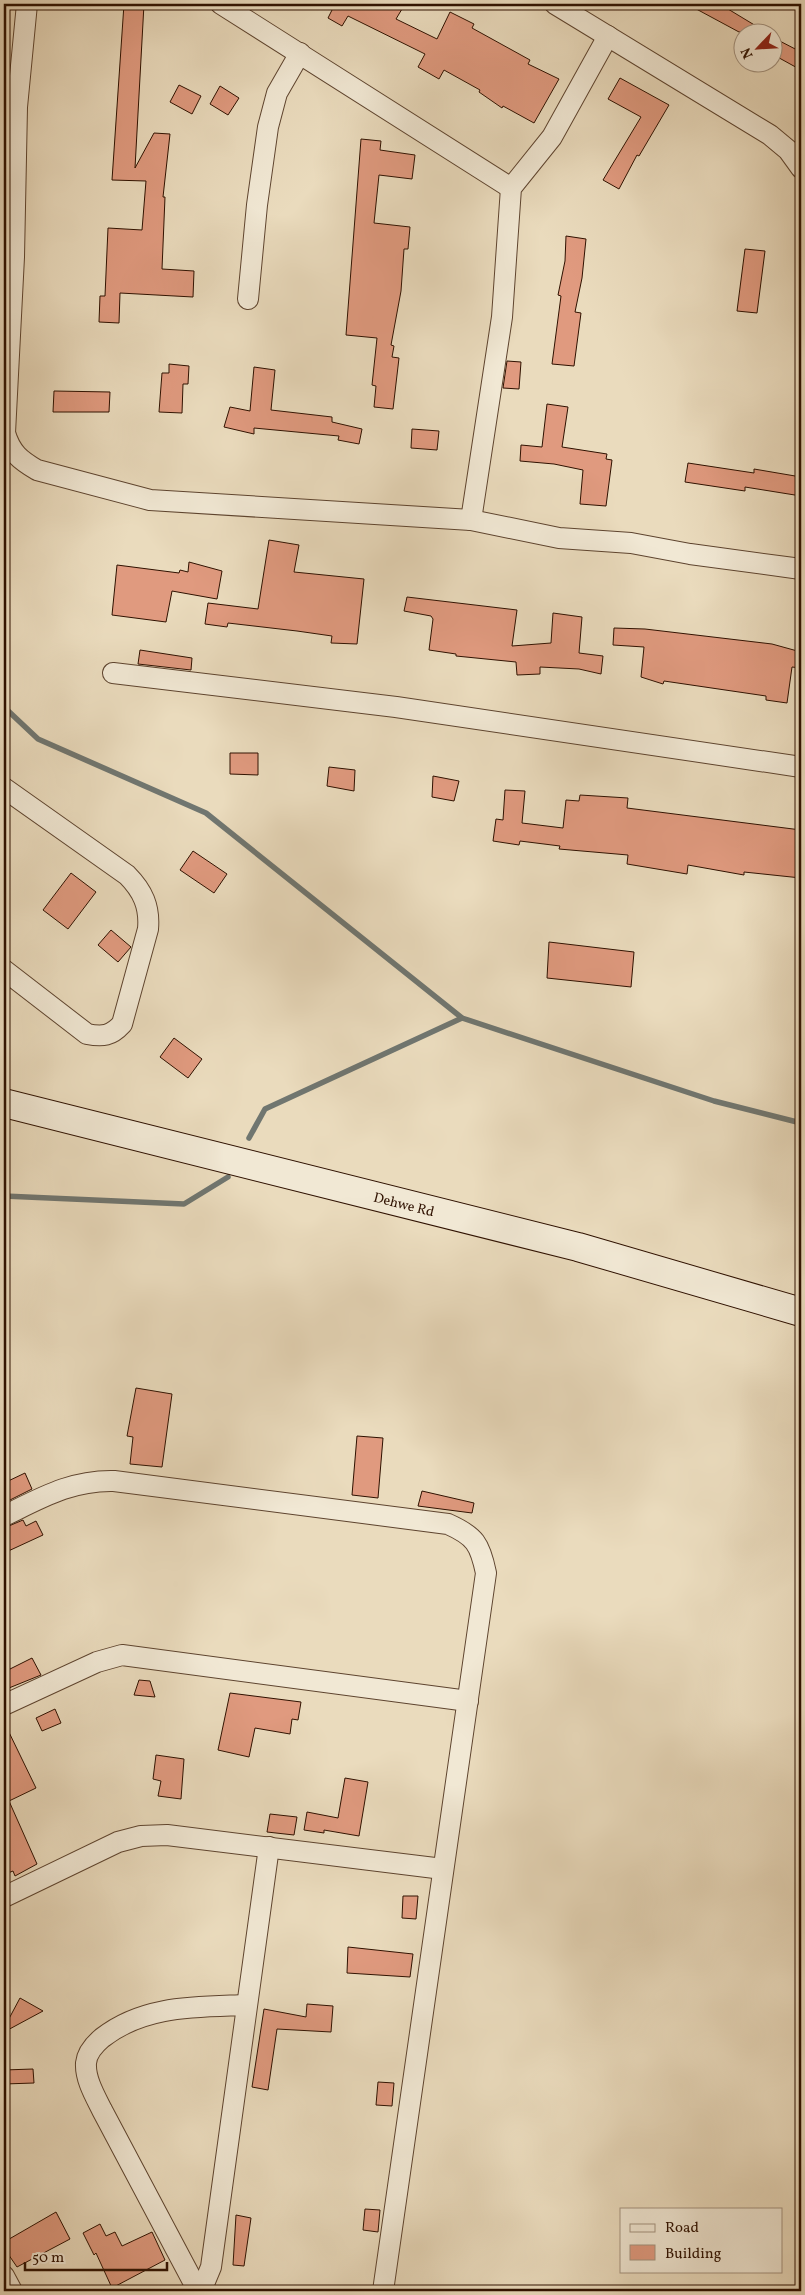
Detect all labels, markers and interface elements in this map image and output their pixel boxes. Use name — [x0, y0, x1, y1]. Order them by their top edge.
north arrow — [732, 22, 782, 72]
text: N — [737, 44, 758, 61]
street label: Dehwe Rd — [371, 1189, 436, 1222]
legend — [620, 2208, 782, 2272]
text: Road — [665, 2218, 699, 2239]
scale bar — [25, 2240, 168, 2272]
text: Building — [665, 2244, 722, 2265]
text: 50 m — [32, 2248, 64, 2269]

